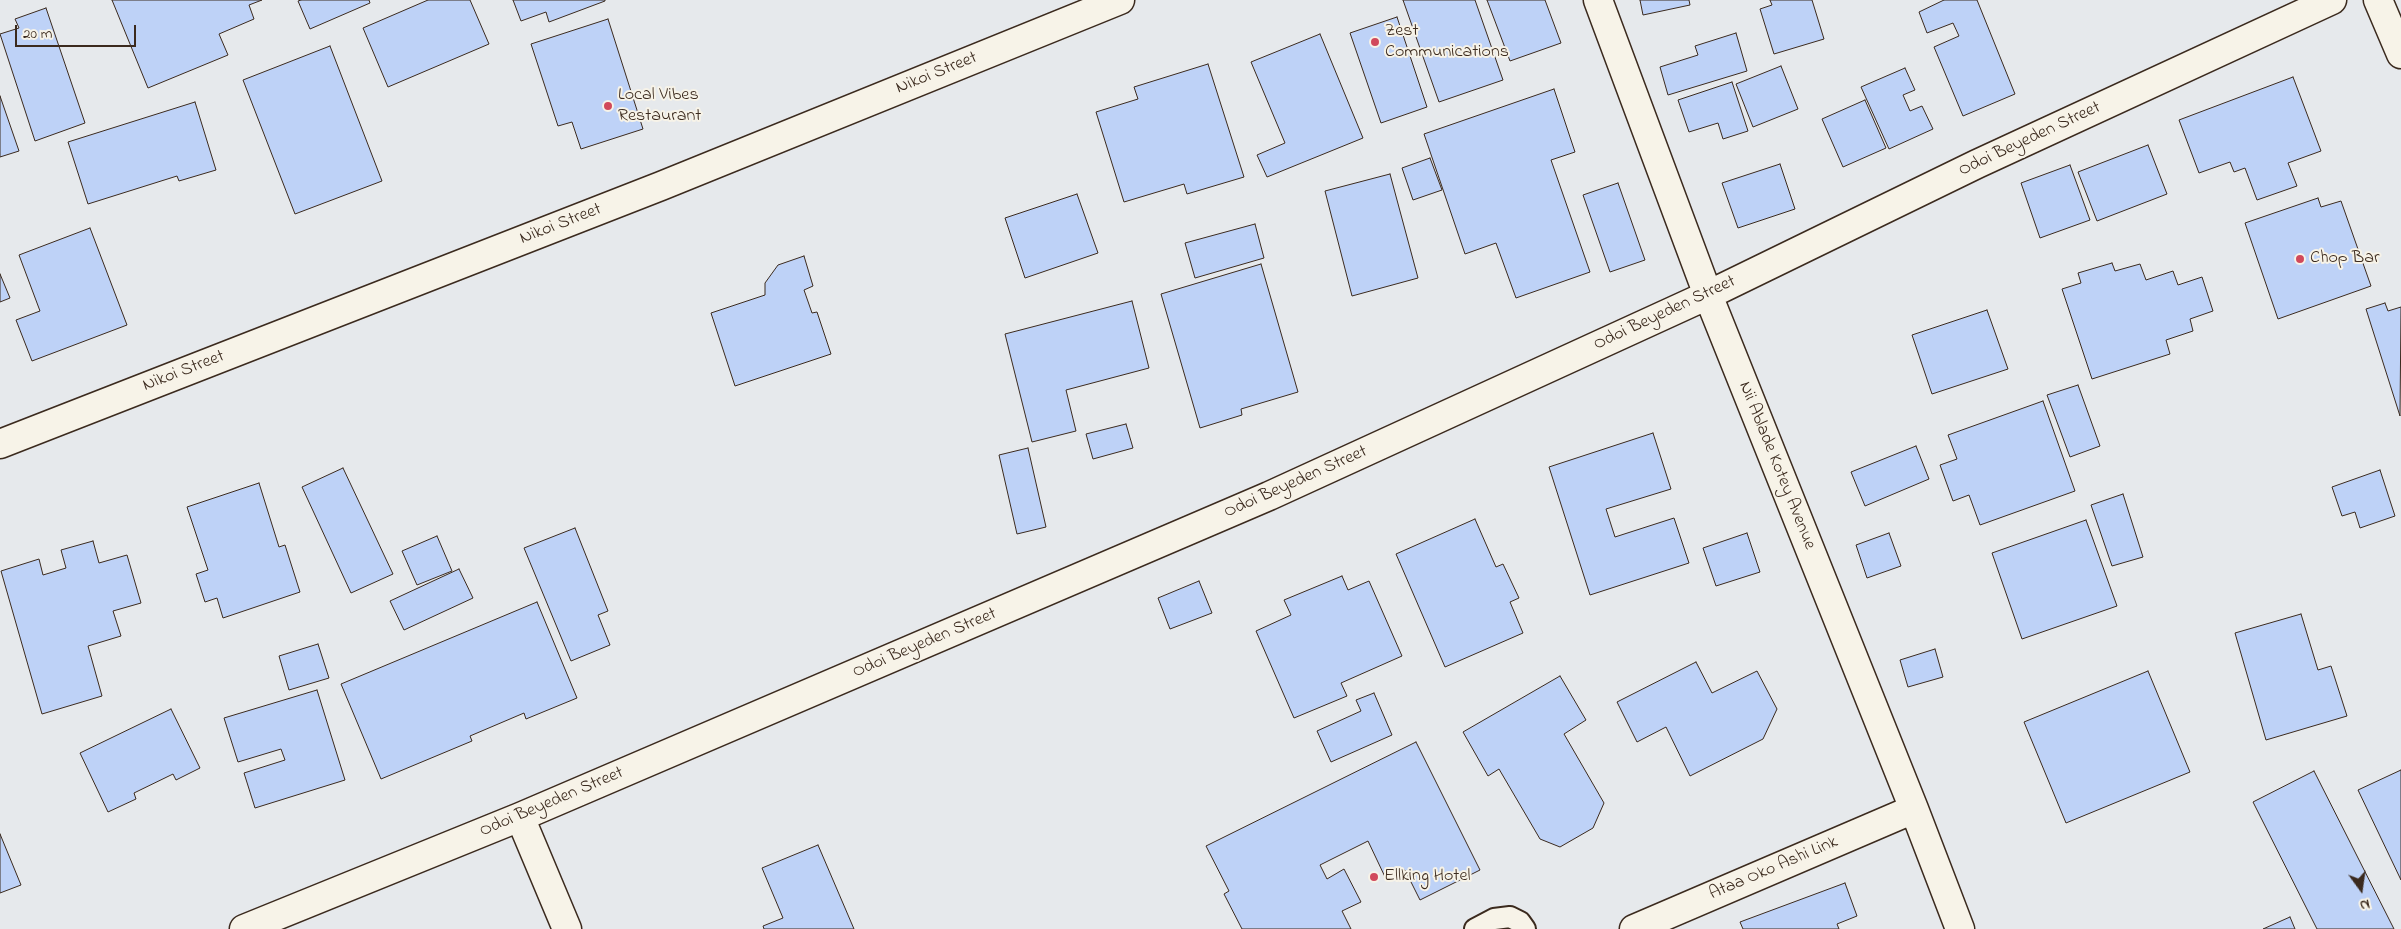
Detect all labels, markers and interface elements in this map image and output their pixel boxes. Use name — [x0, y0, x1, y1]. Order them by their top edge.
scale bar — [18, 15, 139, 47]
place label: Zest Communications — [1385, 21, 1509, 64]
text: 20 m — [23, 23, 52, 45]
marker: Zest Communications — [1369, 36, 1381, 48]
street label: Nikoi Street — [893, 48, 981, 100]
place label: Local Vibes Restaurant — [618, 85, 701, 128]
street label: Odoi Beyeden Street — [1956, 98, 2104, 182]
marker: Local Vibes Restaurant — [602, 100, 614, 112]
street label: Nikoi Street — [517, 200, 605, 250]
place label: Chop Bar — [2310, 248, 2379, 270]
marker: Chop Bar — [2294, 253, 2306, 265]
street label: Odoi Beyeden Street — [1591, 272, 1739, 356]
street label: Nikoi Street — [140, 347, 228, 397]
street label: Nii Ablade Kotey Avenue — [1732, 379, 1820, 553]
street label: Odoi Beyeden Street — [1221, 442, 1371, 524]
street label: Odoi Beyeden Street — [850, 604, 1000, 684]
street label: Odoi Beyeden Street — [477, 763, 627, 843]
street label: Ataa Oko Ashi Link — [1706, 832, 1842, 906]
north arrow — [2336, 864, 2386, 914]
place label: Ellking Hotel — [1384, 866, 1471, 888]
marker: Ellking Hotel — [1368, 871, 1380, 883]
text: N — [2358, 893, 2372, 915]

